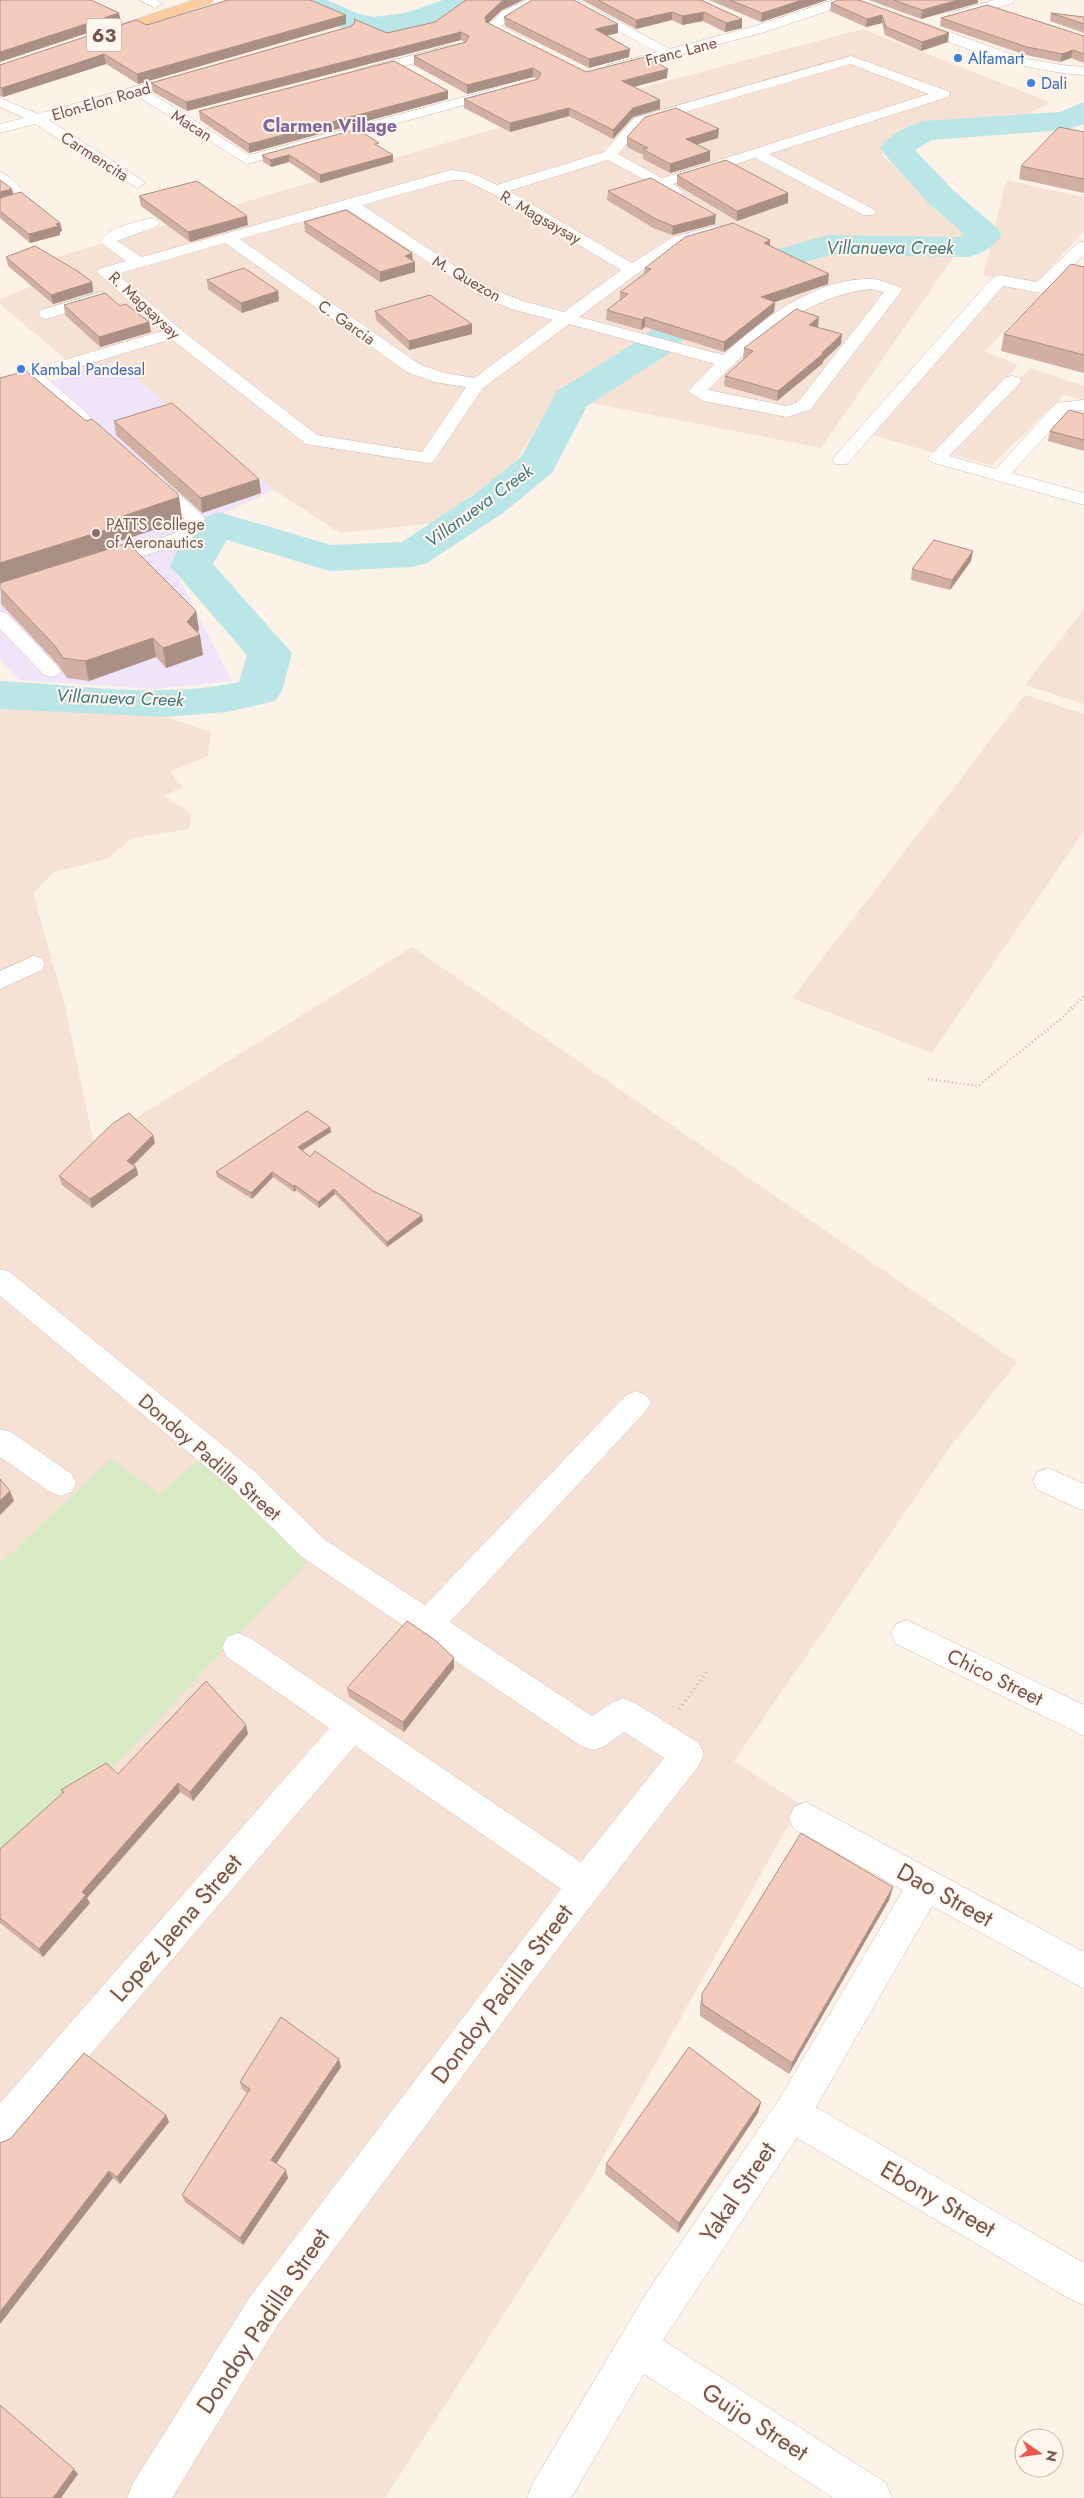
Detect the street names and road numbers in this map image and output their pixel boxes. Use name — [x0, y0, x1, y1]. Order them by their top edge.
road number: 63 — [86, 18, 122, 52]
street label: Franc Lane — [643, 31, 719, 72]
street label: Elon-Elon Road — [49, 76, 153, 127]
street label: Macan — [167, 104, 217, 147]
street label: Carmencita — [56, 126, 133, 187]
street label: R. Magsaysay — [496, 185, 587, 251]
street label: M. Quezon — [428, 250, 505, 307]
street label: R. Magsaysay — [104, 266, 186, 345]
street label: C. Garcia — [313, 294, 380, 351]
street label: Dondoy Padilla Street — [132, 1387, 288, 1528]
street label: Chico Street — [942, 1642, 1048, 1713]
street label: Lopez Jaena Street — [101, 1846, 250, 2009]
street label: Dao Street — [891, 1854, 1000, 1936]
street label: Dondoy Padilla Street — [422, 1896, 581, 2091]
street label: Yakal Street — [691, 2134, 784, 2249]
street label: Ebony Street — [874, 2152, 1002, 2246]
street label: Dondoy Padilla Street — [187, 2221, 338, 2421]
street label: Guijo Street — [695, 2374, 816, 2469]

